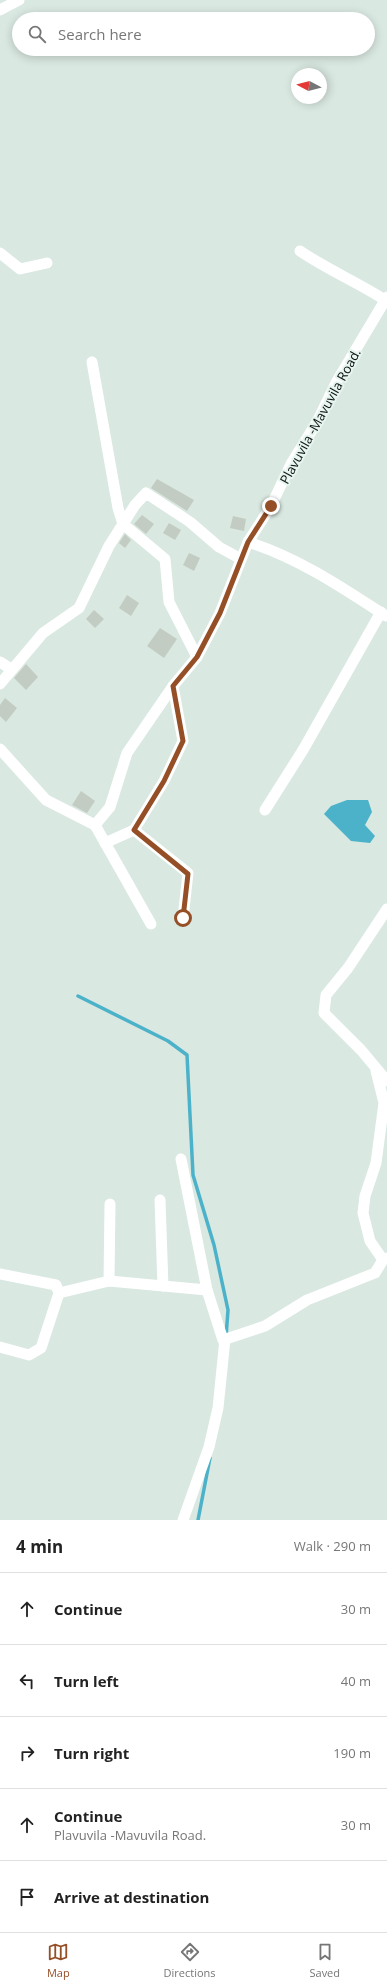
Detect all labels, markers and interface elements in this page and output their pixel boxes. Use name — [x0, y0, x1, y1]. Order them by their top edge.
search box — [12, 12, 375, 56]
icon: search — [26, 23, 48, 45]
text: Search here — [58, 24, 142, 44]
north arrow — [291, 68, 327, 104]
street label: Plavuvila -Mavuvila Road. — [275, 345, 365, 487]
route end — [262, 497, 280, 515]
route start — [174, 909, 192, 927]
text: 4 min — [16, 1535, 63, 1558]
text: Walk · 290 m — [294, 1537, 371, 1555]
icon: ahead — [16, 1598, 38, 1620]
text: Continue — [54, 1599, 122, 1619]
text: 30 m — [341, 1600, 371, 1618]
icon: left — [16, 1670, 38, 1692]
text: Turn left — [54, 1671, 119, 1691]
text: 40 m — [341, 1672, 371, 1690]
icon: right — [16, 1742, 38, 1764]
text: Turn right — [54, 1743, 129, 1763]
text: 190 m — [333, 1744, 371, 1762]
text: Continue — [54, 1806, 122, 1826]
icon: ahead — [16, 1814, 38, 1836]
text: 30 m — [341, 1816, 371, 1834]
text: Plavuvila -Mavuvila Road. — [54, 1826, 206, 1844]
icon: arrive — [16, 1886, 38, 1908]
text: Arrive at destination — [54, 1887, 209, 1907]
tab: Map — [47, 1941, 70, 1980]
tab: Directions — [164, 1941, 216, 1980]
tab: Saved — [309, 1941, 340, 1980]

